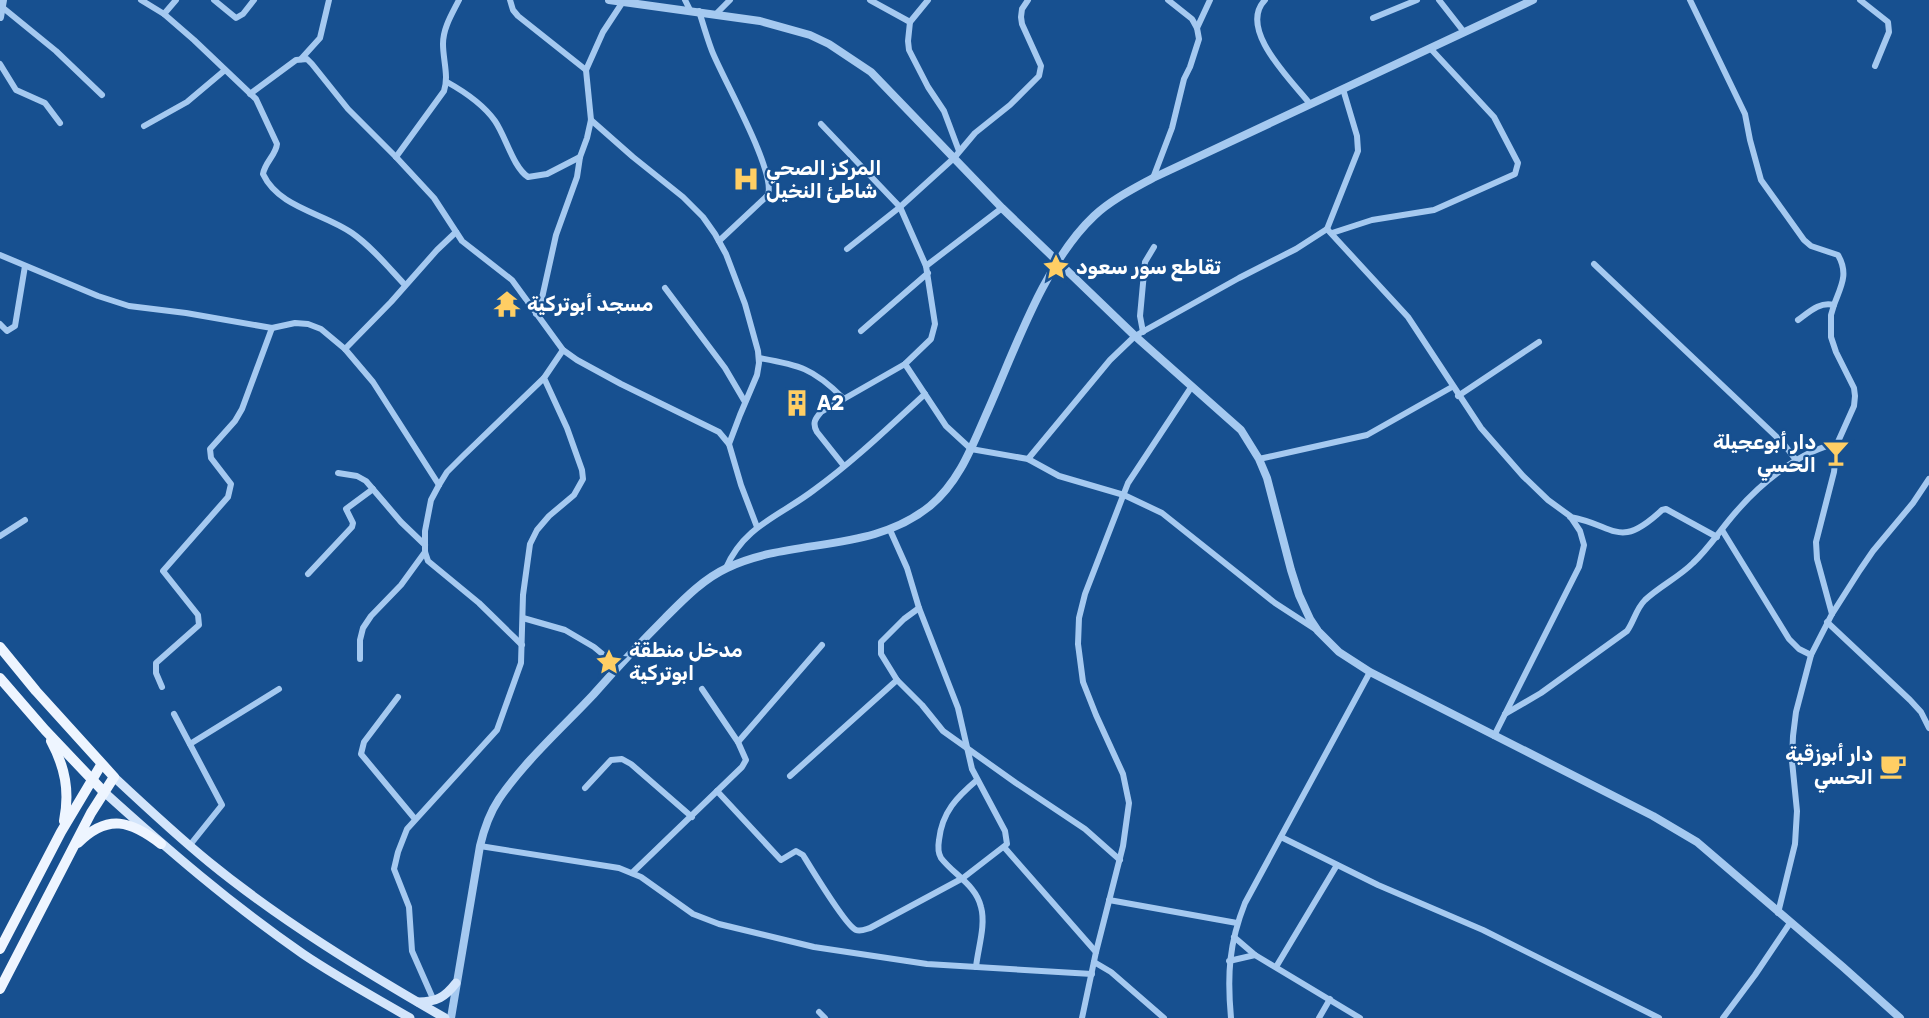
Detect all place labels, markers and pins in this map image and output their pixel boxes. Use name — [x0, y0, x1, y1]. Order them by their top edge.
place label: المركز الصحي شاطئ النخيل — [766, 156, 881, 203]
hospital icon: المركز الصحي شاطئ النخيل — [731, 164, 761, 194]
place icon: تقاطع سور سعود — [1041, 252, 1071, 282]
place label: تقاطع سور سعود — [1076, 255, 1221, 282]
temple icon: مسجد أبوتركية — [492, 289, 522, 319]
place label: مسجد أبوتركية — [527, 292, 653, 316]
building icon: A2 — [782, 388, 812, 418]
place label: A2 — [817, 391, 844, 415]
place label: دار أبوعجيلة الحسي — [1713, 430, 1816, 481]
bar icon: دار أبوعجيلة الحسي — [1821, 438, 1851, 468]
place label: مدخل منطقة ابوتركية — [629, 638, 743, 685]
place icon: مدخل منطقة ابوتركية — [594, 647, 624, 677]
place label: دار أبوزقية الحسي — [1785, 742, 1873, 793]
cafe icon: دار أبوزقية الحسي — [1878, 751, 1908, 781]

